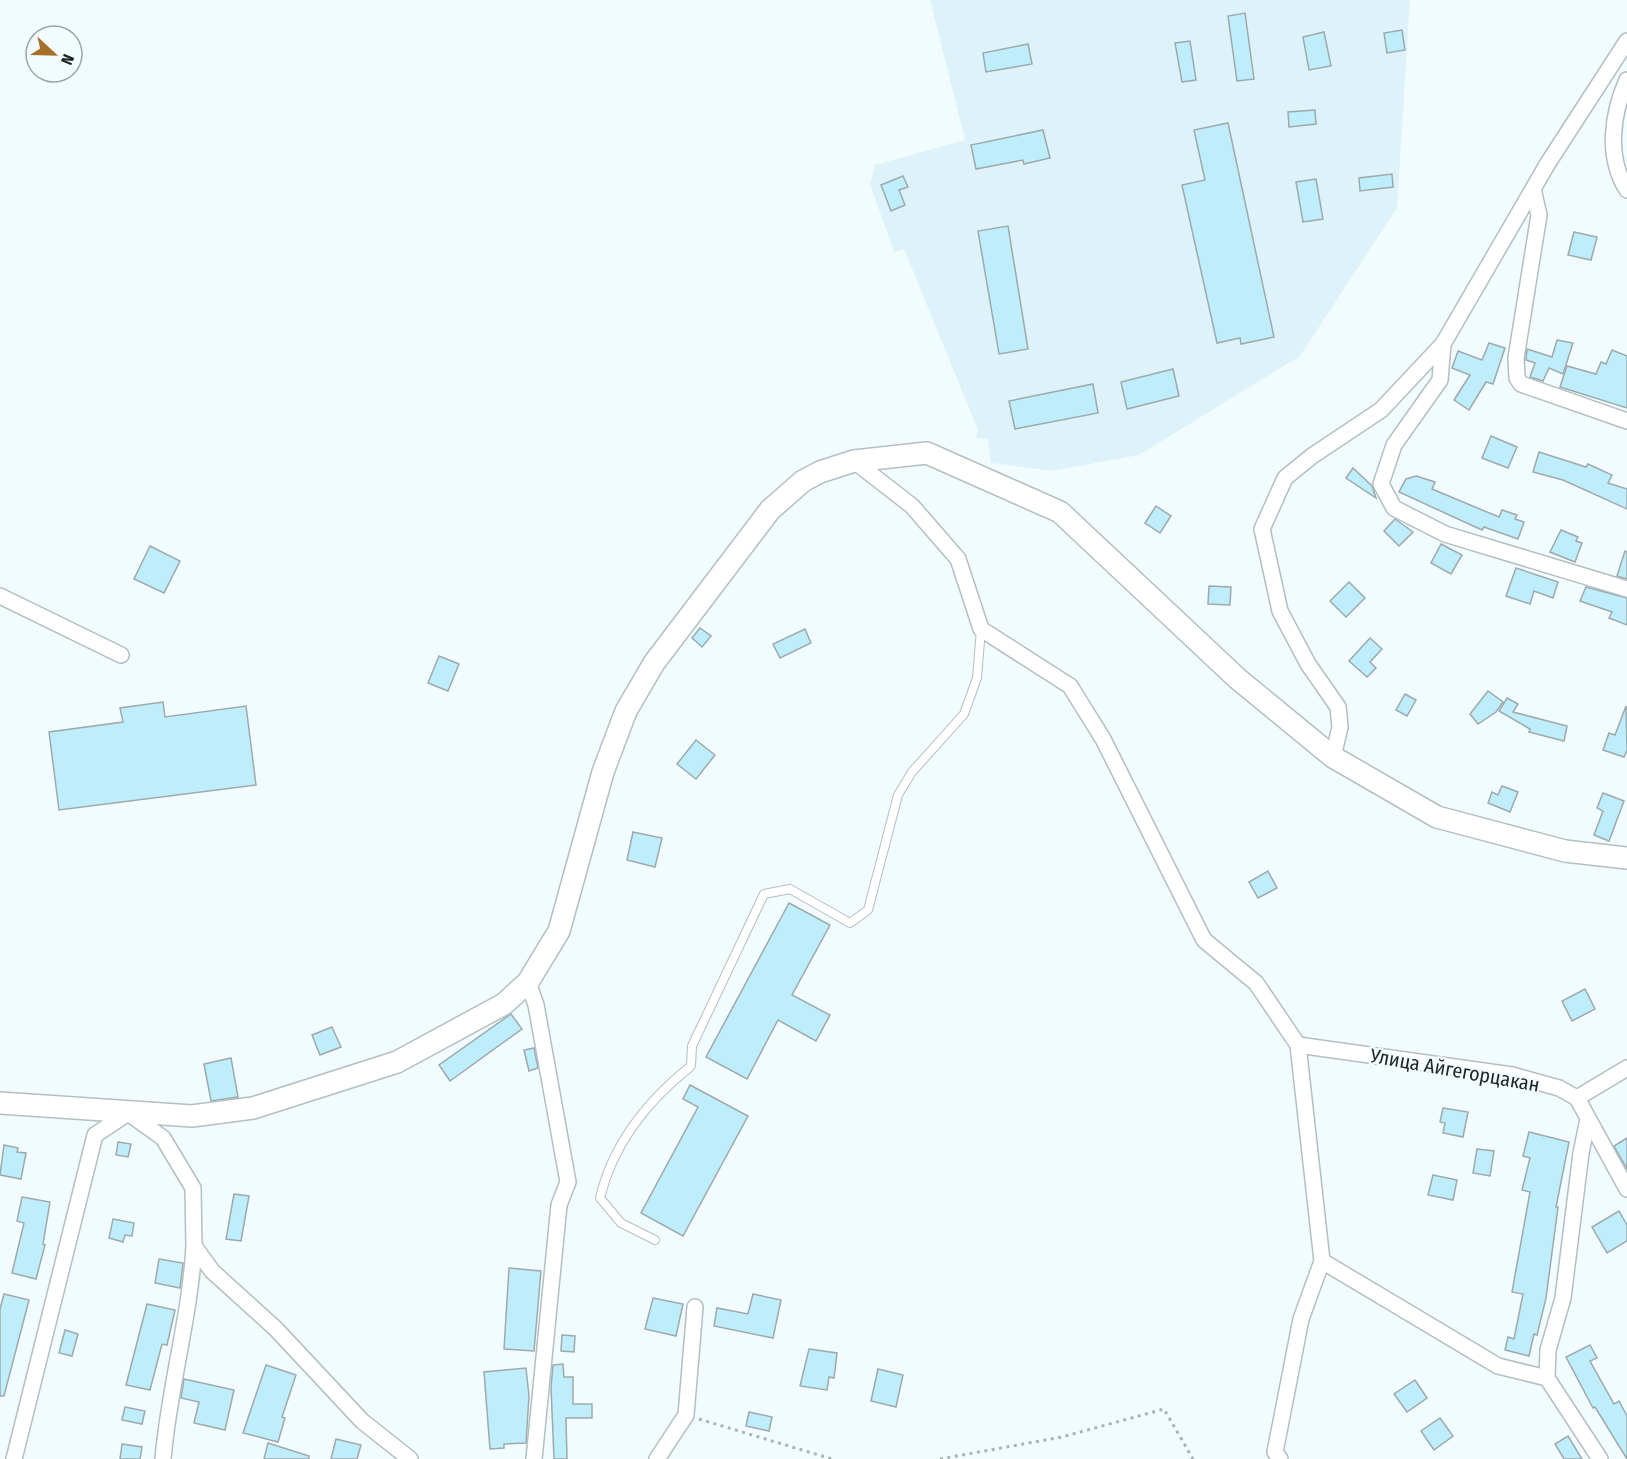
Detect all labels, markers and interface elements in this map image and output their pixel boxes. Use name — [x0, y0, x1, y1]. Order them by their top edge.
north arrow — [24, 24, 84, 84]
text: N — [57, 51, 78, 67]
street label: Улица Айгегорцакан — [1367, 1043, 1542, 1097]

